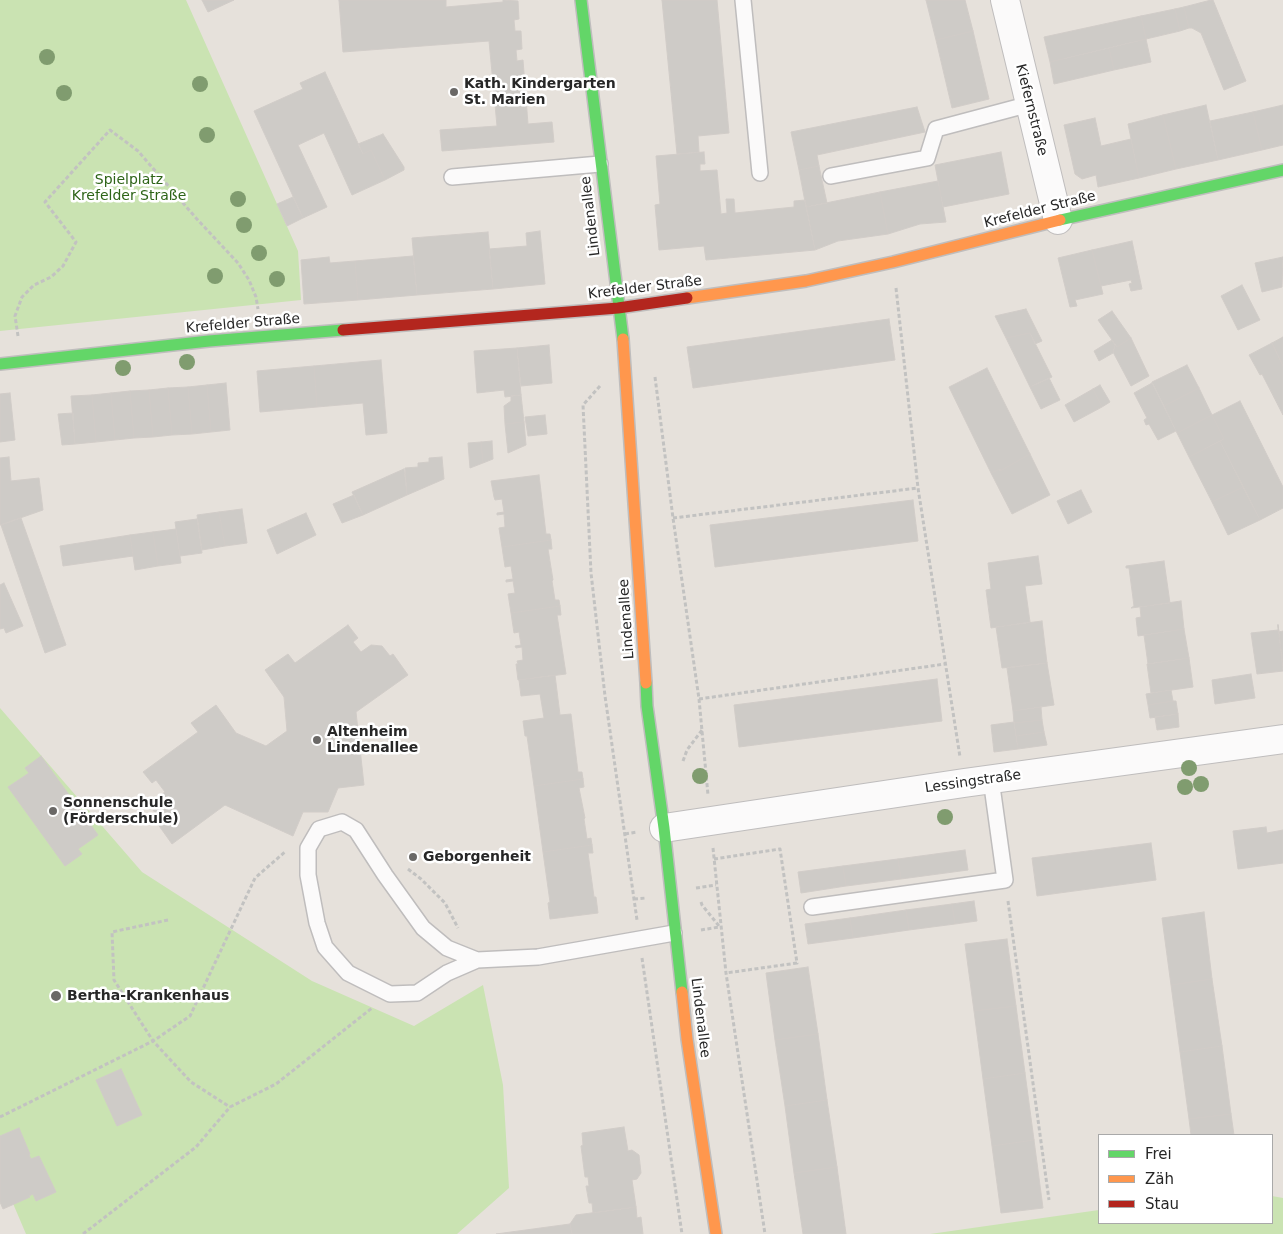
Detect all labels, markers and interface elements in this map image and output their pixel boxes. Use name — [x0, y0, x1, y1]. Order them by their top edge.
street label: Kiefernstraße — [1011, 62, 1051, 158]
place label: Kath. Kindergarten St. Marien — [464, 76, 616, 108]
marker: Kath. Kindergarten St. Marien — [448, 86, 460, 98]
park label: Spielplatz Krefelder Straße — [72, 172, 186, 204]
street label: Lindenallee — [578, 175, 604, 257]
street label: Krefelder Straße — [982, 188, 1098, 232]
street label: Krefelder Straße — [587, 273, 703, 303]
street label: Krefelder Straße — [185, 311, 301, 337]
street label: Lindenallee — [616, 578, 638, 660]
place label: Altenheim Lindenallee — [327, 724, 418, 756]
marker: Altenheim Lindenallee — [311, 734, 323, 746]
street label: Lessingstraße — [924, 767, 1022, 797]
place label: Sonnenschule (Förderschule) — [63, 795, 179, 828]
marker: Sonnenschule (Förderschule) — [47, 805, 59, 817]
place label: Geborgenheit — [423, 849, 531, 865]
marker: Geborgenheit — [407, 851, 419, 863]
street label: Lindenallee — [687, 977, 713, 1059]
place label: Bertha-Krankenhaus — [67, 988, 229, 1004]
marker: Bertha-Krankenhaus — [49, 989, 63, 1003]
legend — [1098, 1134, 1273, 1224]
text: Frei — [1145, 1145, 1172, 1163]
text: Zäh — [1145, 1170, 1174, 1188]
text: Stau — [1145, 1195, 1179, 1213]

